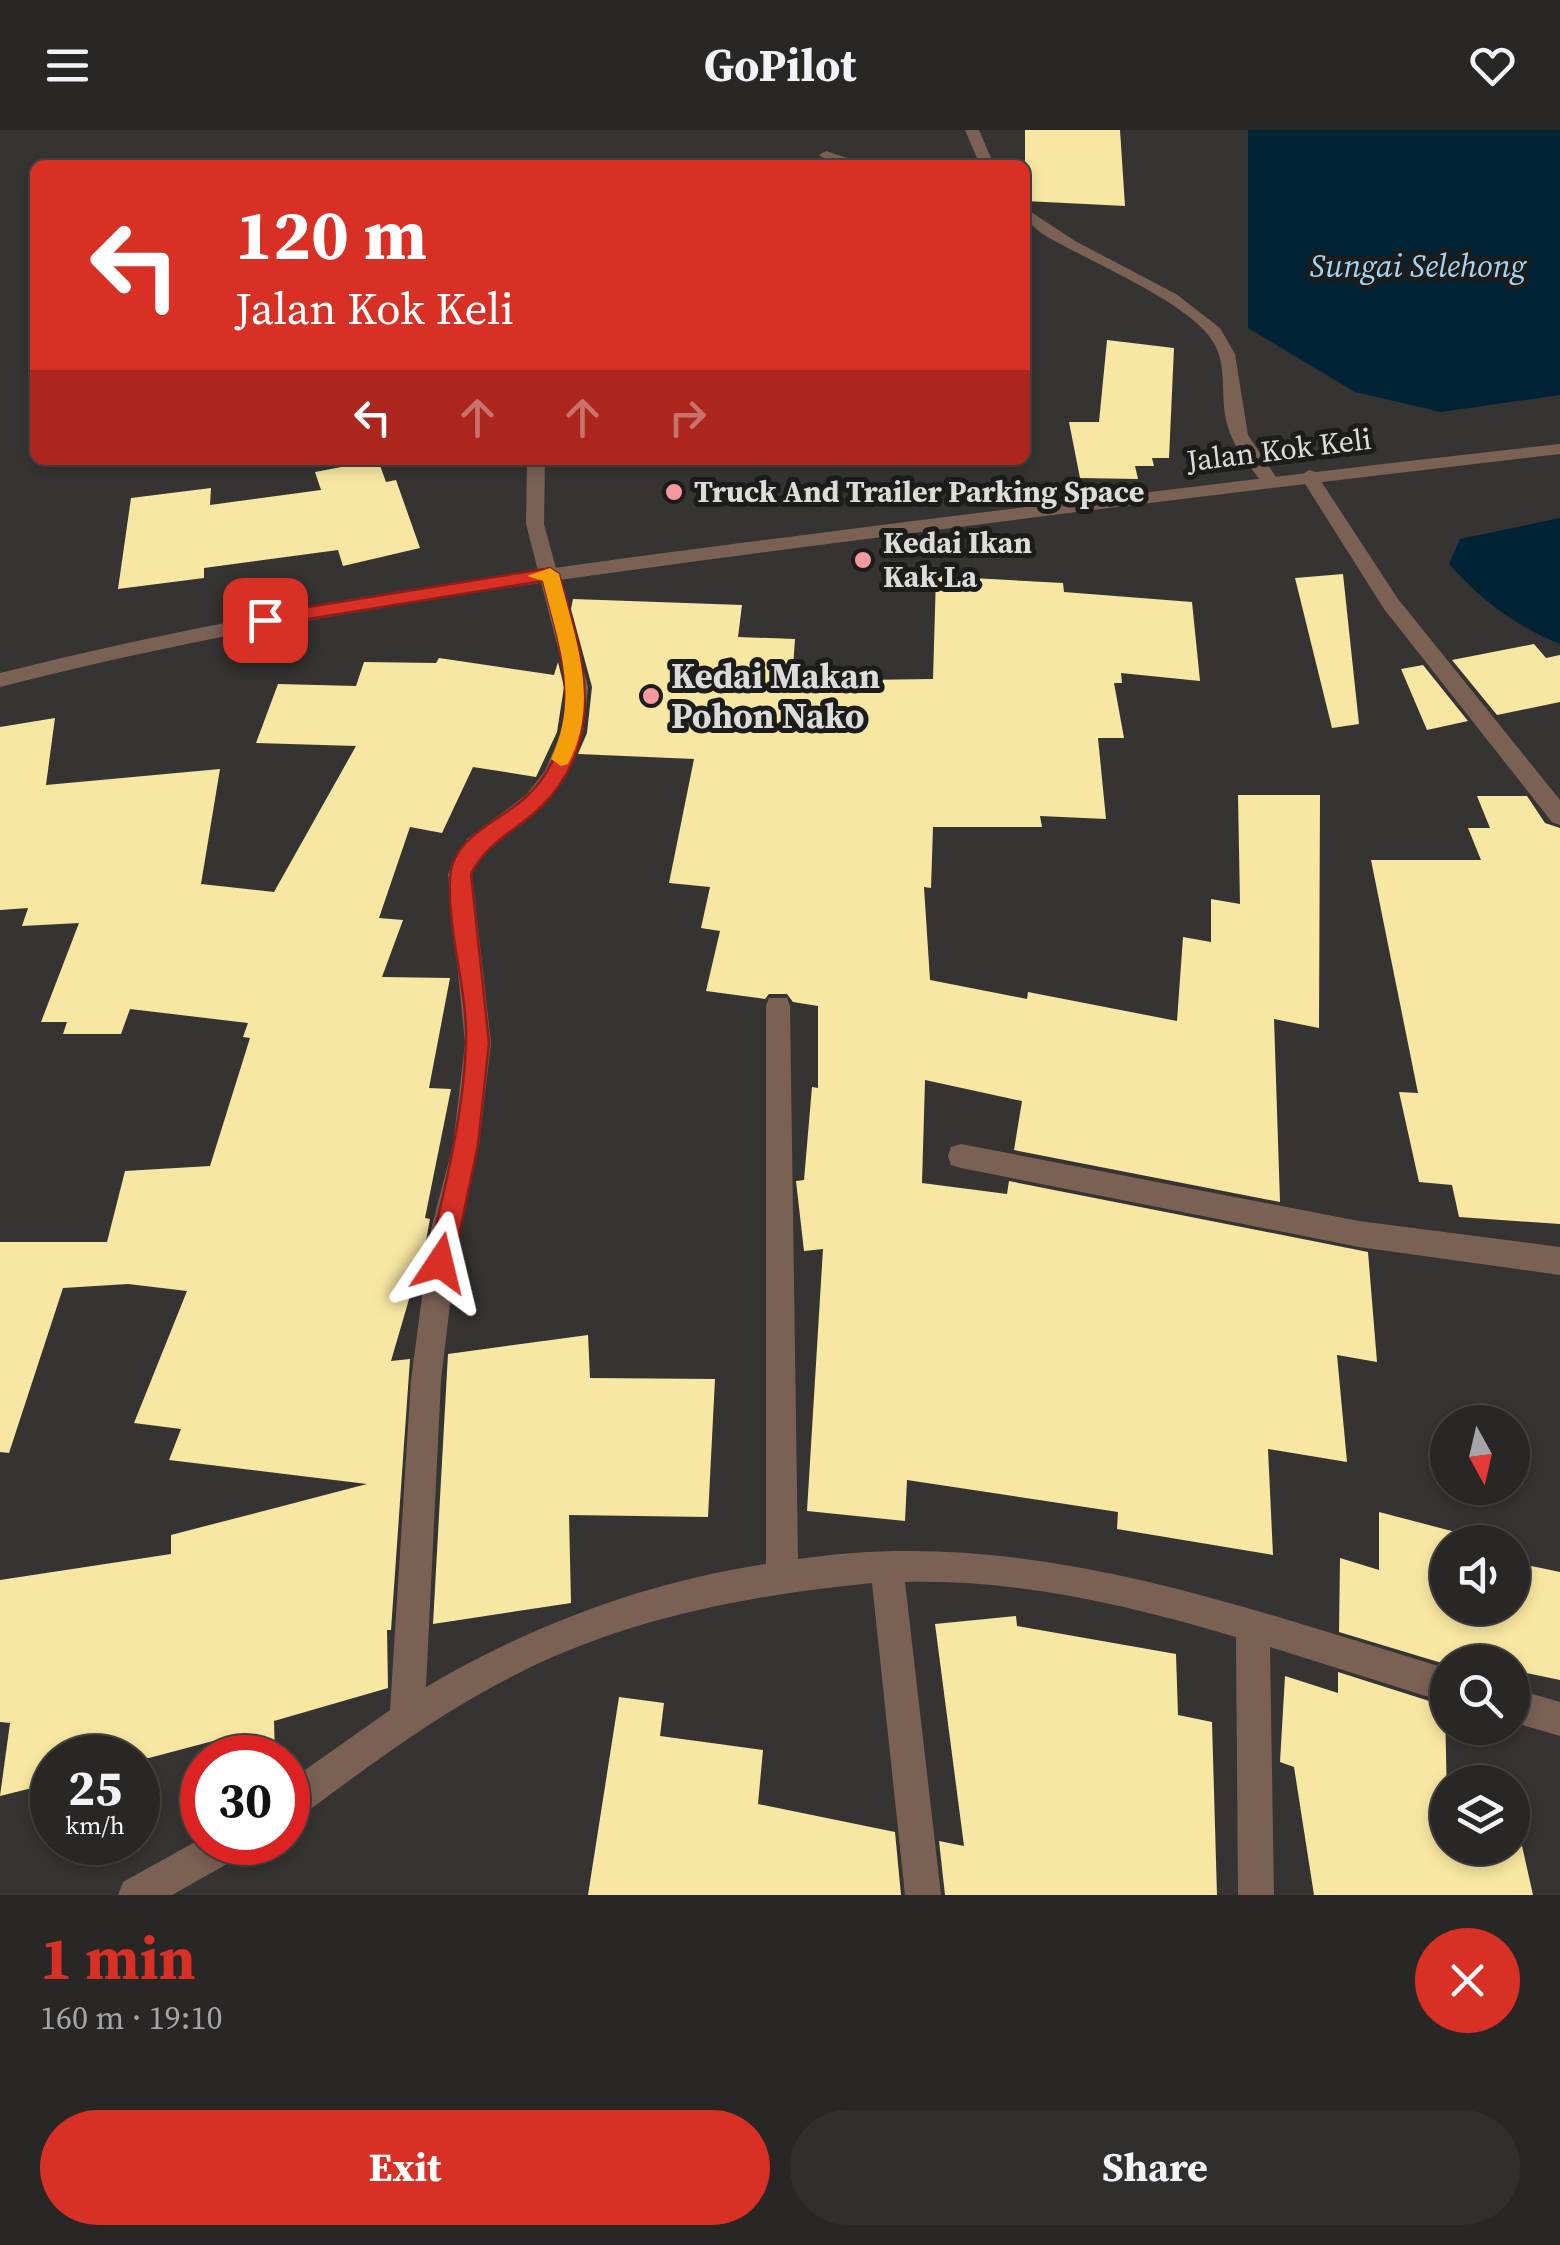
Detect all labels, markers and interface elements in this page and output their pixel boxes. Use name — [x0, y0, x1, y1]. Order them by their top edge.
text: GoPilot — [704, 34, 856, 96]
icon: menu — [40, 38, 95, 93]
icon: heart — [1465, 38, 1520, 93]
text: 120 m — [235, 186, 427, 282]
icon: left — [70, 200, 200, 330]
water label: Sungai Selehong — [1310, 244, 1528, 288]
text: Jalan Kok Keli — [235, 277, 514, 339]
icon: left — [345, 390, 400, 445]
icon: ahead — [450, 390, 505, 445]
icon: ahead — [555, 390, 610, 445]
icon: right — [660, 390, 715, 445]
street label: Jalan Kok Keli — [1183, 418, 1374, 481]
place label: Truck And Trailer Parking Space — [694, 471, 1144, 512]
marker: Truck And Trailer Parking Space — [663, 481, 685, 503]
place label: Kedai Ikan Kak La — [883, 522, 1032, 597]
marker: Kedai Ikan Kak La — [852, 549, 874, 571]
pin — [223, 578, 308, 663]
icon: arrive — [238, 593, 293, 648]
place label: Kedai Makan Pohon Nako — [671, 652, 880, 740]
marker: Kedai Makan Pohon Nako — [640, 685, 662, 707]
position arrow — [388, 1211, 492, 1315]
north arrow — [1430, 1405, 1530, 1505]
map controls — [1430, 1405, 1530, 1865]
button: sound — [1430, 1525, 1530, 1625]
button: search — [1430, 1645, 1530, 1745]
speed limit sign: 30 — [180, 1735, 310, 1865]
text: 25 — [68, 1753, 122, 1822]
button: layers — [1430, 1765, 1530, 1865]
text: km/h — [65, 1808, 125, 1842]
text: 1 min — [40, 1917, 196, 1999]
button: close — [1415, 1928, 1520, 2033]
text: 160 m · 19:10 — [40, 1996, 222, 2040]
button: Exit — [40, 2110, 770, 2225]
button: Share — [790, 2110, 1520, 2225]

